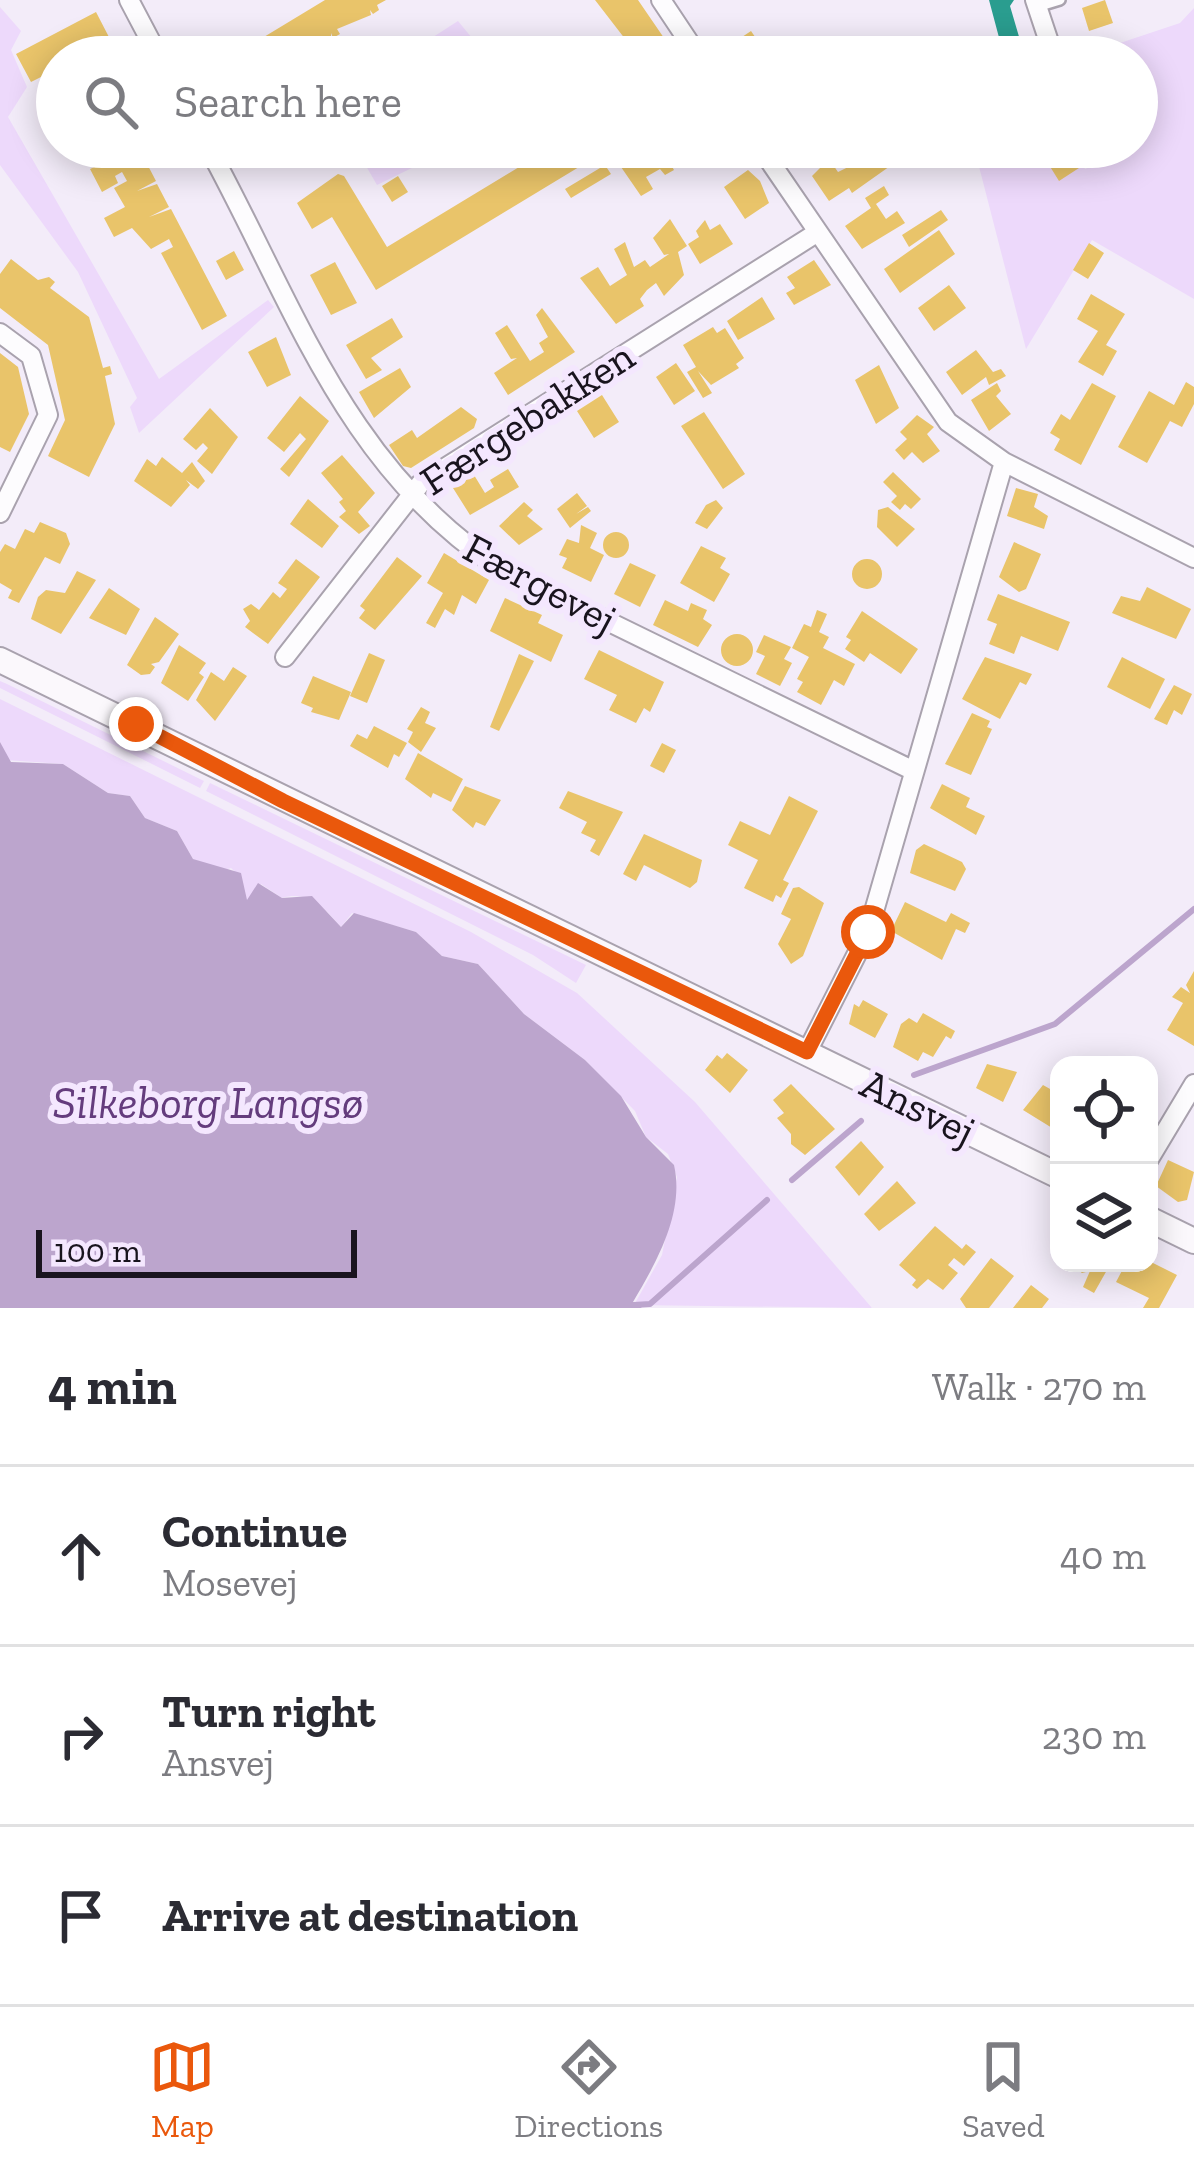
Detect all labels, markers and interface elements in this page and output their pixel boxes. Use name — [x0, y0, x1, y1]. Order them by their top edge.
search box — [36, 36, 1158, 168]
icon: search — [78, 69, 144, 135]
text: Search here — [174, 75, 402, 129]
street label: Færgebakken — [411, 330, 643, 506]
street label: Færgevej — [455, 522, 625, 644]
route end — [109, 697, 163, 751]
route start — [841, 905, 895, 959]
map controls — [1050, 1056, 1158, 1272]
button: locate — [1050, 1056, 1158, 1164]
street label: Ansvej — [853, 1058, 983, 1156]
water label: Silkeborg Langsø — [53, 1076, 363, 1130]
button: layers — [1050, 1164, 1158, 1272]
scale bar — [36, 1224, 357, 1277]
text: 100 m — [54, 1231, 141, 1270]
text: 4 min — [48, 1356, 177, 1417]
text: Walk · 270 m — [932, 1363, 1146, 1410]
text: Continue — [162, 1505, 347, 1559]
icon: ahead — [48, 1523, 114, 1589]
text: 40 m — [1060, 1532, 1146, 1579]
text: Mosevej — [162, 1559, 298, 1606]
text: Turn right — [162, 1685, 375, 1739]
icon: right — [48, 1703, 114, 1769]
text: 230 m — [1042, 1712, 1146, 1759]
text: Ansvej — [162, 1739, 274, 1786]
icon: arrive — [48, 1883, 114, 1949]
text: Arrive at destination — [162, 1889, 578, 1943]
tab: Map — [149, 2034, 215, 2145]
tab: Directions — [514, 2034, 663, 2145]
tab: Saved — [962, 2034, 1045, 2145]

